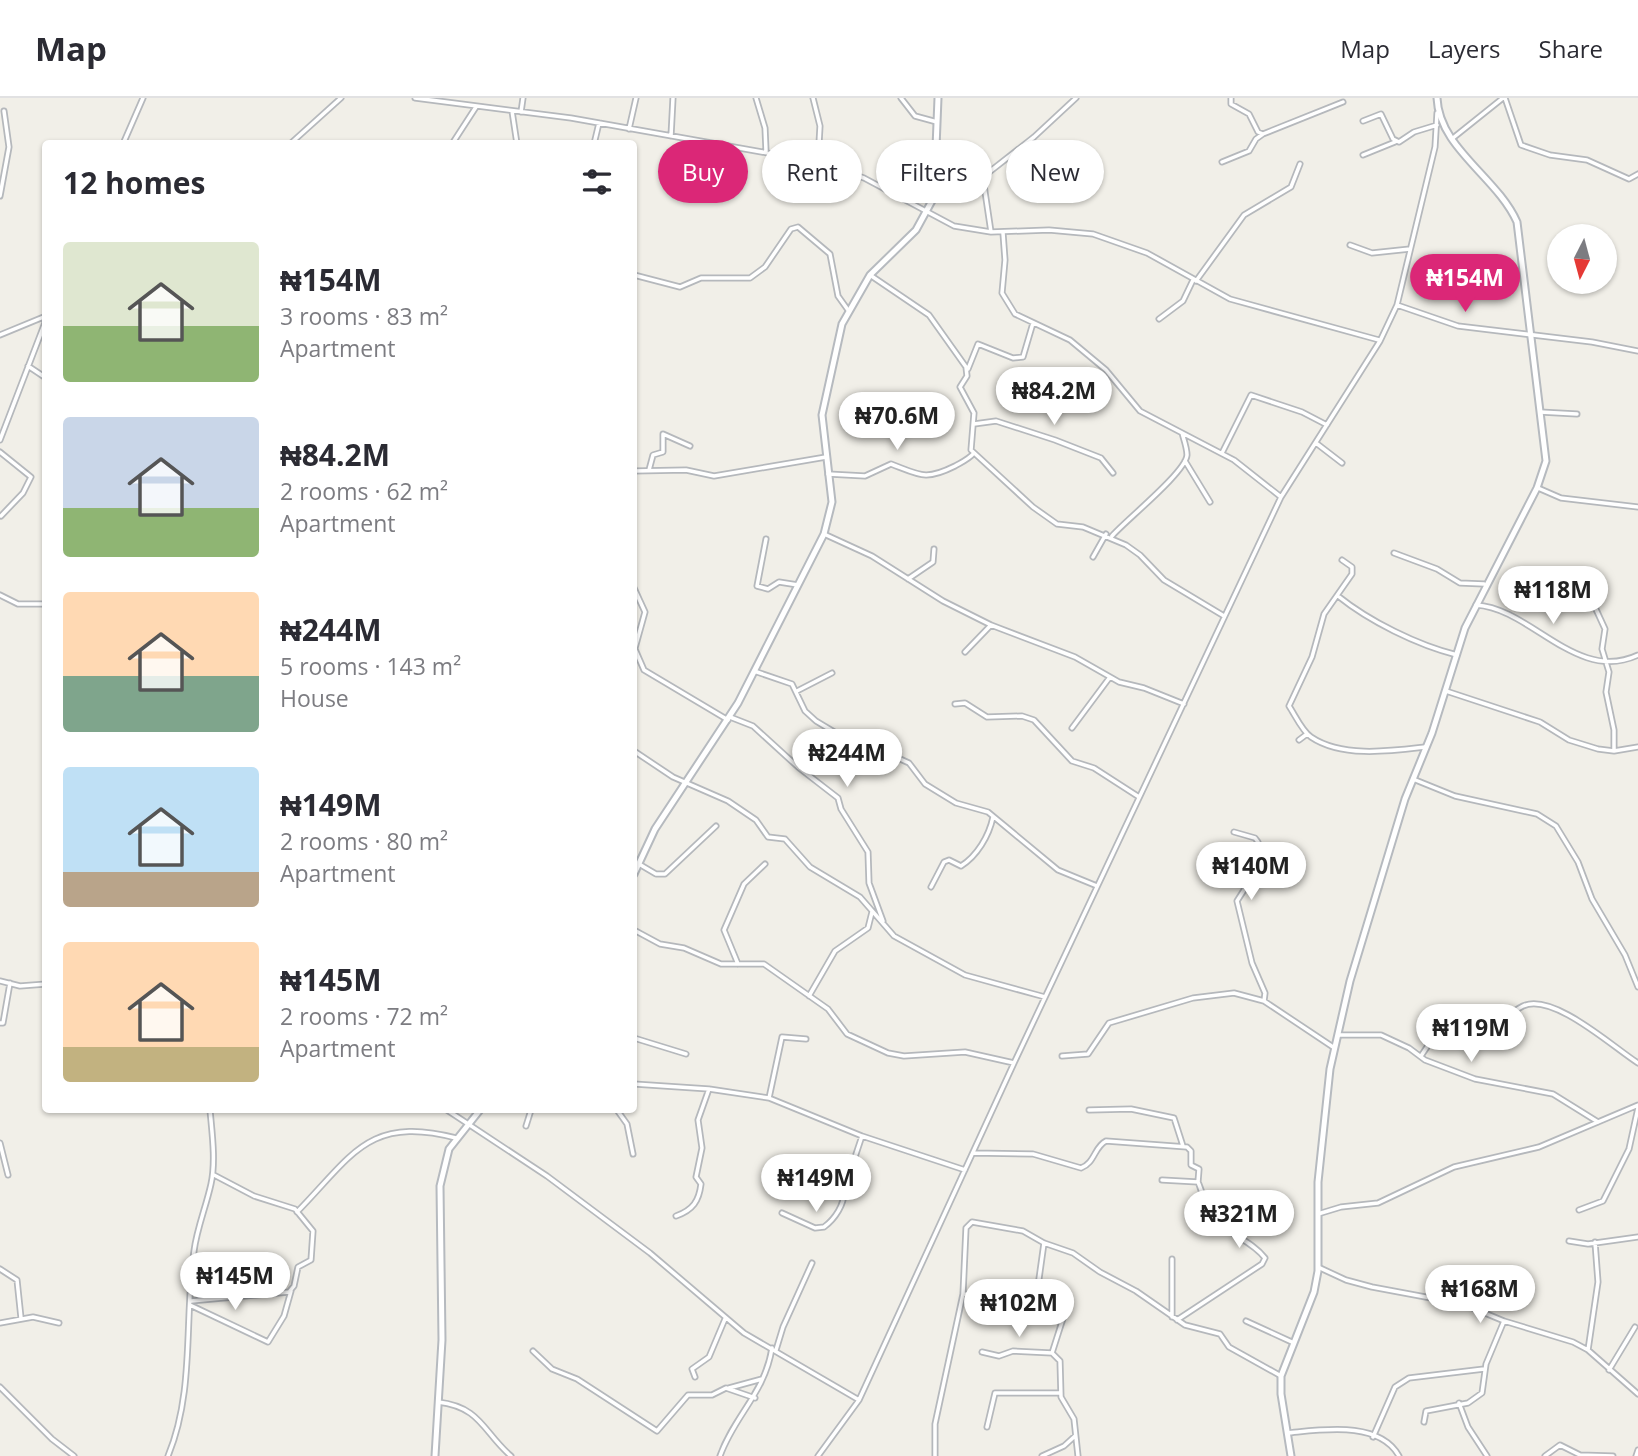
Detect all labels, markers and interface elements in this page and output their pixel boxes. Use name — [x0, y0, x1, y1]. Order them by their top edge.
text: Map — [35, 26, 107, 71]
text: Map — [1340, 32, 1390, 65]
text: Layers — [1428, 32, 1501, 65]
text: Share — [1539, 32, 1603, 65]
chip: Buy — [658, 140, 748, 203]
chip: Rent — [762, 140, 862, 203]
chip: Filters — [876, 140, 992, 203]
chip: New — [1006, 140, 1104, 203]
text: 12 homes — [63, 162, 206, 203]
icon: filters — [578, 163, 616, 201]
north arrow — [1547, 224, 1617, 294]
map controls — [1547, 224, 1617, 294]
pin: ₦154M — [1416, 254, 1514, 314]
text: ₦154M — [280, 259, 381, 300]
text: ₦154M — [1426, 261, 1504, 293]
icon: home — [119, 270, 203, 354]
text: 3 rooms · 83 m² — [280, 300, 448, 332]
text: Apartment — [280, 332, 396, 364]
pin: ₦84.2M — [997, 368, 1111, 427]
text: ₦84.2M — [1012, 374, 1096, 406]
pin: ₦70.6M — [840, 392, 954, 452]
text: ₦70.6M — [855, 399, 939, 431]
text: ₦84.2M — [280, 434, 390, 475]
icon: home — [119, 445, 203, 529]
text: 2 rooms · 62 m² — [280, 475, 448, 507]
text: Apartment — [280, 507, 396, 539]
pin: ₦118M — [1504, 566, 1602, 626]
text: ₦118M — [1514, 573, 1592, 605]
text: ₦244M — [280, 609, 381, 650]
icon: home — [119, 620, 203, 704]
text: 5 rooms · 143 m² — [280, 650, 461, 682]
text: House — [280, 682, 349, 714]
pin: ₦244M — [798, 730, 896, 789]
text: ₦244M — [808, 736, 886, 768]
text: ₦149M — [280, 784, 381, 825]
icon: home — [119, 795, 203, 879]
text: 2 rooms · 80 m² — [280, 825, 448, 857]
pin: ₦140M — [1202, 842, 1300, 902]
text: ₦140M — [1212, 849, 1290, 881]
text: Apartment — [280, 857, 396, 889]
text: ₦145M — [280, 959, 381, 1000]
icon: home — [119, 970, 203, 1054]
text: 2 rooms · 72 m² — [280, 1000, 448, 1032]
pin: ₦119M — [1422, 1004, 1520, 1064]
text: ₦119M — [1432, 1011, 1510, 1043]
text: Apartment — [280, 1032, 396, 1064]
pin: ₦149M — [767, 1154, 865, 1214]
text: ₦149M — [777, 1161, 855, 1193]
pin: ₦321M — [1190, 1190, 1288, 1250]
text: ₦321M — [1200, 1197, 1278, 1229]
pin: ₦145M — [186, 1252, 284, 1312]
text: ₦145M — [196, 1259, 274, 1291]
pin: ₦168M — [1431, 1266, 1529, 1325]
text: ₦168M — [1441, 1272, 1519, 1304]
pin: ₦102M — [970, 1280, 1068, 1339]
text: ₦102M — [980, 1286, 1058, 1318]

